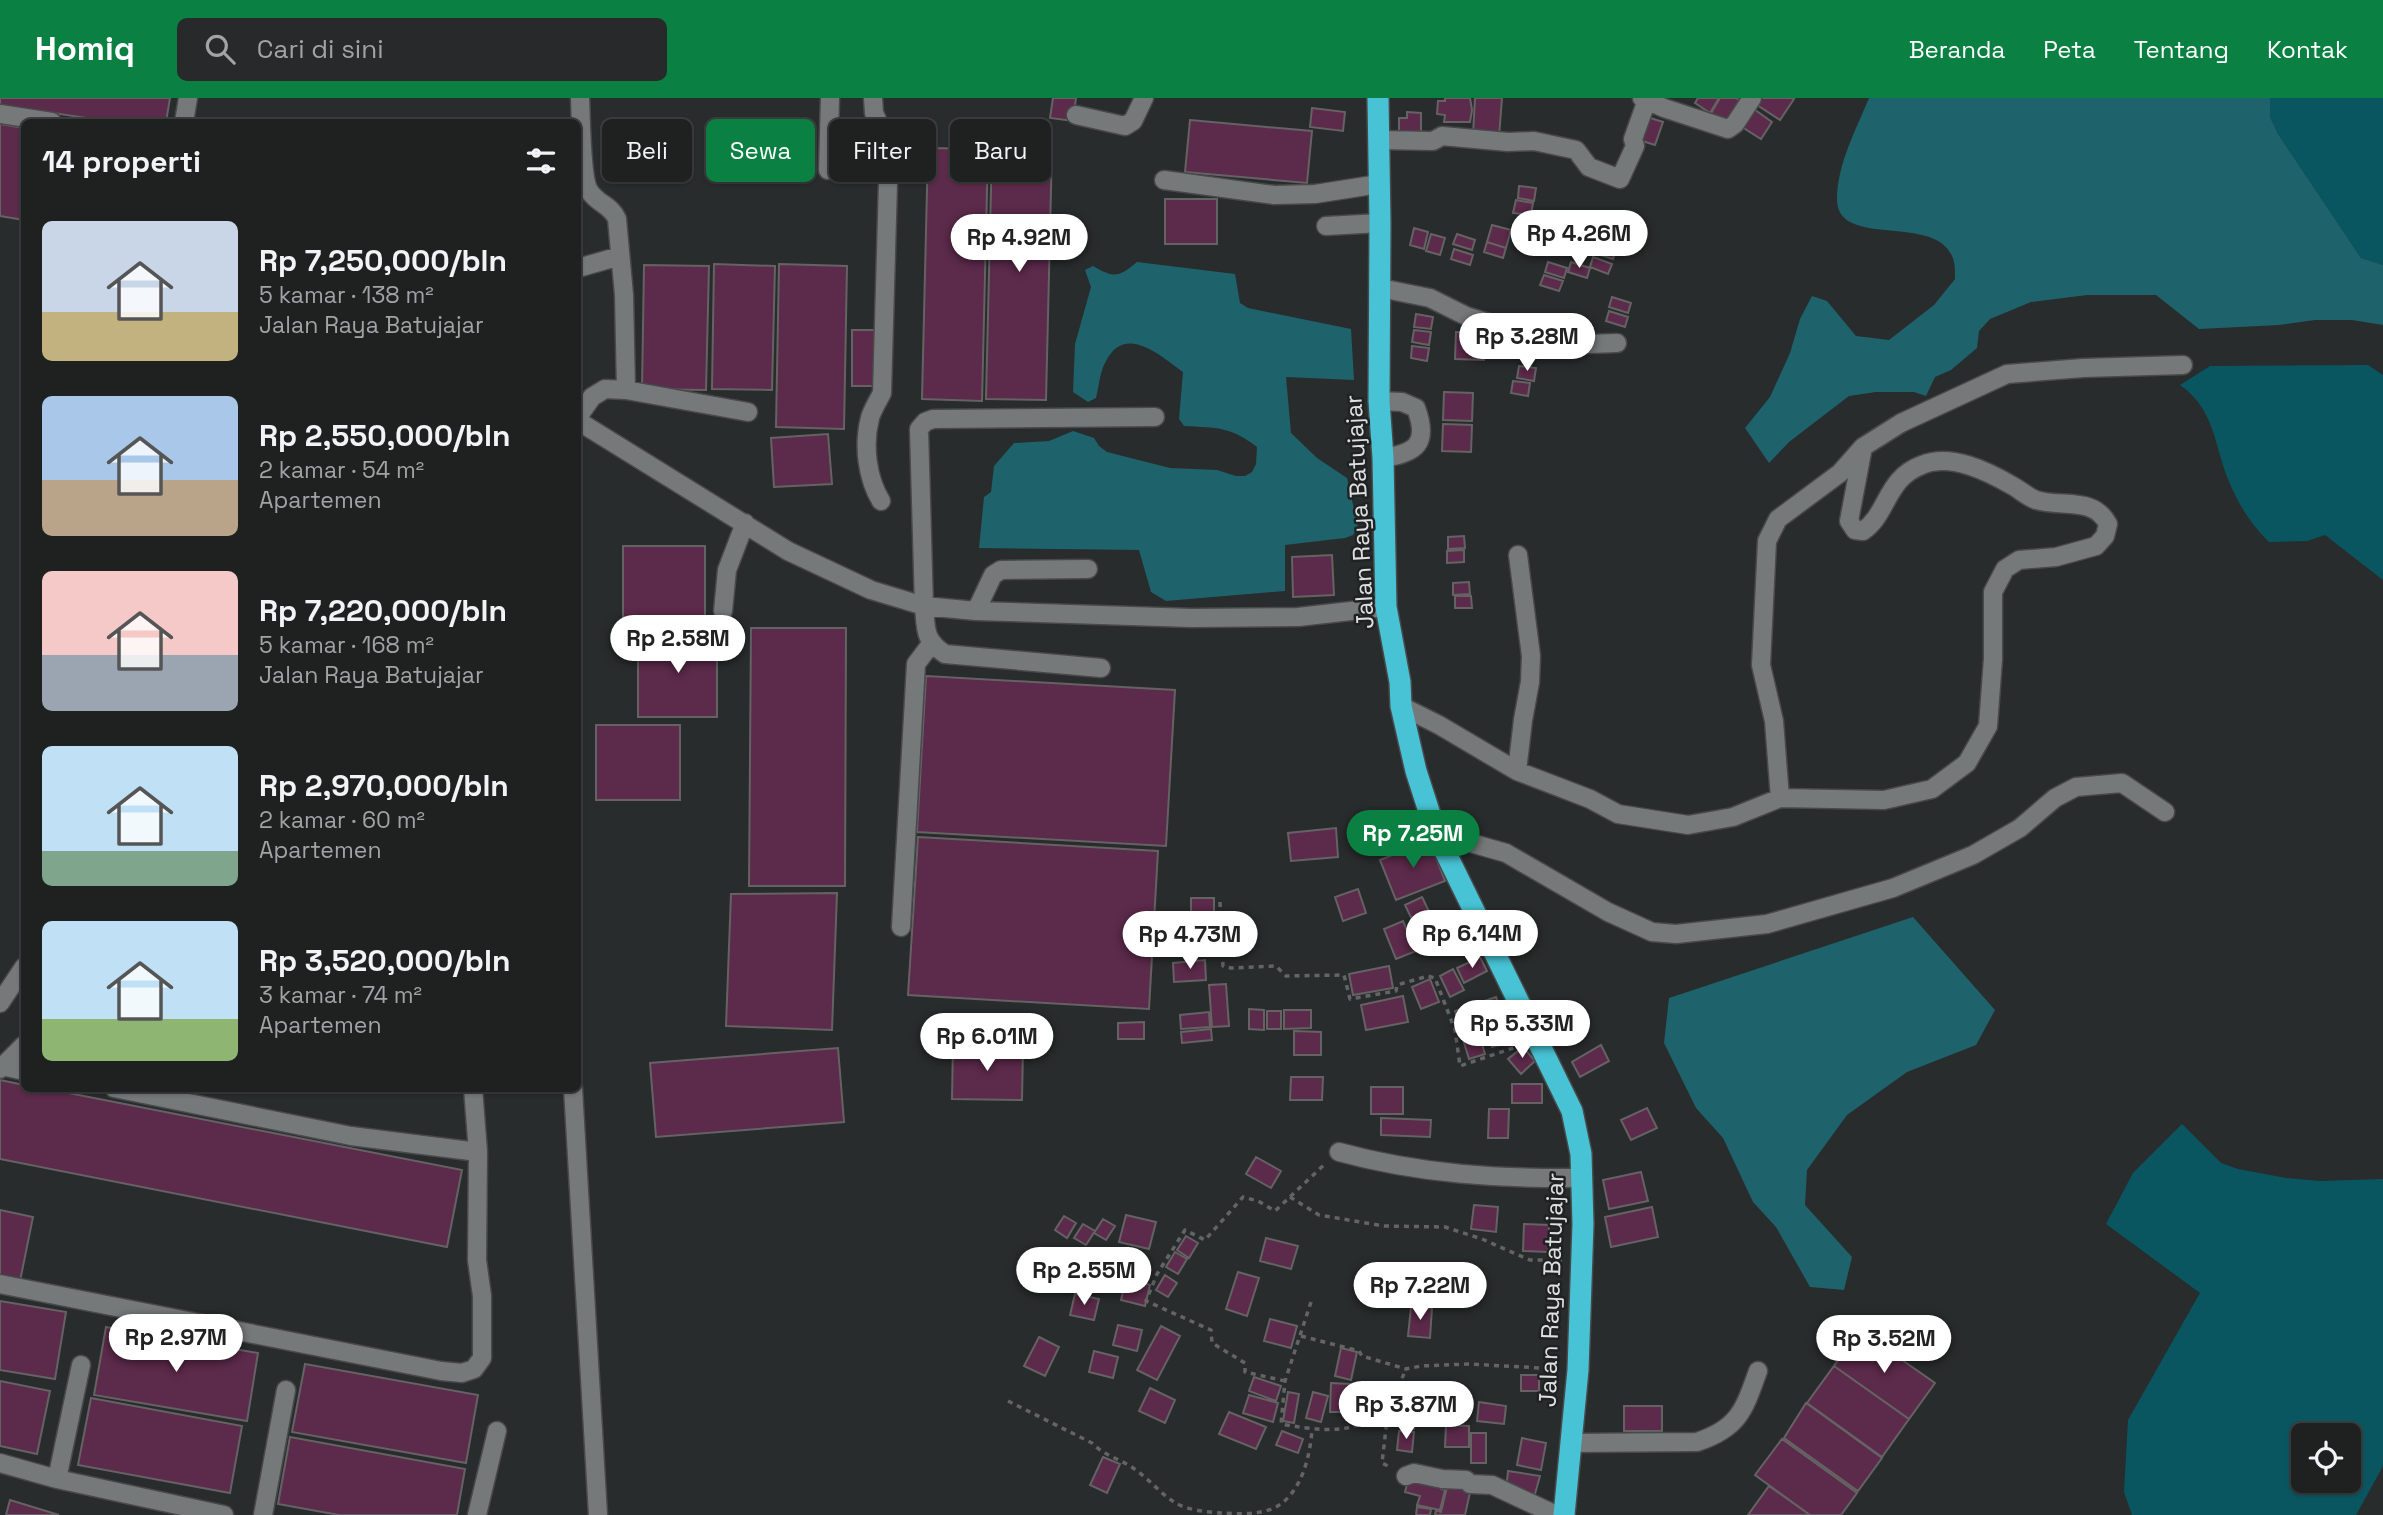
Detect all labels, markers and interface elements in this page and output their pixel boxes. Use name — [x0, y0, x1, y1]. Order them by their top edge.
search box — [177, 18, 667, 81]
text: Homiq — [35, 28, 135, 70]
icon: search — [201, 30, 239, 68]
text: Cari di sini — [257, 32, 384, 66]
text: Beranda — [1909, 34, 2005, 65]
text: Peta — [2043, 34, 2096, 65]
text: Tentang — [2134, 34, 2229, 65]
text: Kontak — [2267, 34, 2348, 65]
chip: Beli — [602, 119, 692, 182]
chip: Sewa — [706, 119, 815, 182]
chip: Filter — [829, 119, 936, 182]
chip: Baru — [950, 119, 1051, 182]
text: 14 properti — [42, 142, 201, 181]
icon: filters — [522, 142, 560, 180]
pin: Rp 4.26M — [1507, 211, 1651, 270]
pin: Rp 4.92M — [947, 214, 1091, 274]
text: Rp 4.26M — [1527, 218, 1631, 248]
text: Rp 4.92M — [967, 222, 1071, 252]
text: Rp 7,250,000/bln — [259, 241, 507, 280]
icon: home — [98, 249, 182, 333]
text: 5 kamar · 138 m² — [259, 280, 434, 310]
text: Jalan Raya Batujajar — [259, 310, 484, 340]
pin: Rp 3.28M — [1455, 314, 1599, 373]
text: Rp 3.28M — [1475, 321, 1579, 351]
street label: Jalan Raya Batujajar — [1337, 394, 1381, 630]
text: Rp 2,550,000/bln — [259, 416, 510, 455]
icon: home — [98, 424, 182, 508]
text: 2 kamar · 54 m² — [259, 455, 424, 485]
text: Apartemen — [259, 485, 381, 515]
text: Rp 7,220,000/bln — [259, 591, 507, 630]
icon: home — [98, 599, 182, 683]
pin: Rp 2.58M — [606, 616, 750, 675]
text: Rp 2.58M — [626, 623, 730, 653]
text: 5 kamar · 168 m² — [259, 630, 434, 660]
text: Jalan Raya Batujajar — [259, 660, 484, 690]
text: Rp 2,970,000/bln — [259, 766, 509, 805]
icon: home — [98, 774, 182, 858]
text: 2 kamar · 60 m² — [259, 805, 425, 835]
pin: Rp 7.25M — [1341, 810, 1485, 870]
text: Rp 7.25M — [1363, 818, 1463, 848]
text: Apartemen — [259, 835, 381, 865]
pin: Rp 6.14M — [1400, 910, 1544, 970]
pin: Rp 4.73M — [1118, 912, 1262, 971]
text: Rp 6.14M — [1422, 918, 1522, 948]
text: Rp 4.73M — [1139, 919, 1241, 949]
text: Rp 3,520,000/bln — [259, 941, 510, 980]
icon: home — [98, 949, 182, 1033]
text: 3 kamar · 74 m² — [259, 980, 422, 1010]
pin: Rp 5.33M — [1450, 1000, 1594, 1060]
text: Rp 5.33M — [1470, 1008, 1574, 1038]
text: Apartemen — [259, 1010, 381, 1040]
pin: Rp 6.01M — [915, 1014, 1059, 1073]
text: Rp 6.01M — [936, 1021, 1038, 1051]
street label: Jalan Raya Batujajar — [1531, 1172, 1571, 1408]
pin: Rp 2.55M — [1012, 1248, 1156, 1307]
text: Rp 2.55M — [1032, 1255, 1136, 1285]
pin: Rp 7.22M — [1348, 1262, 1492, 1322]
text: Rp 7.22M — [1370, 1270, 1470, 1300]
pin: Rp 2.97M — [104, 1314, 248, 1374]
pin: Rp 3.52M — [1812, 1316, 1956, 1375]
text: Rp 2.97M — [125, 1322, 227, 1352]
text: Rp 3.52M — [1832, 1323, 1936, 1353]
pin: Rp 3.87M — [1334, 1382, 1478, 1441]
text: Rp 3.87M — [1355, 1389, 1457, 1419]
map controls — [2291, 1423, 2361, 1493]
button: locate — [2291, 1423, 2361, 1493]

